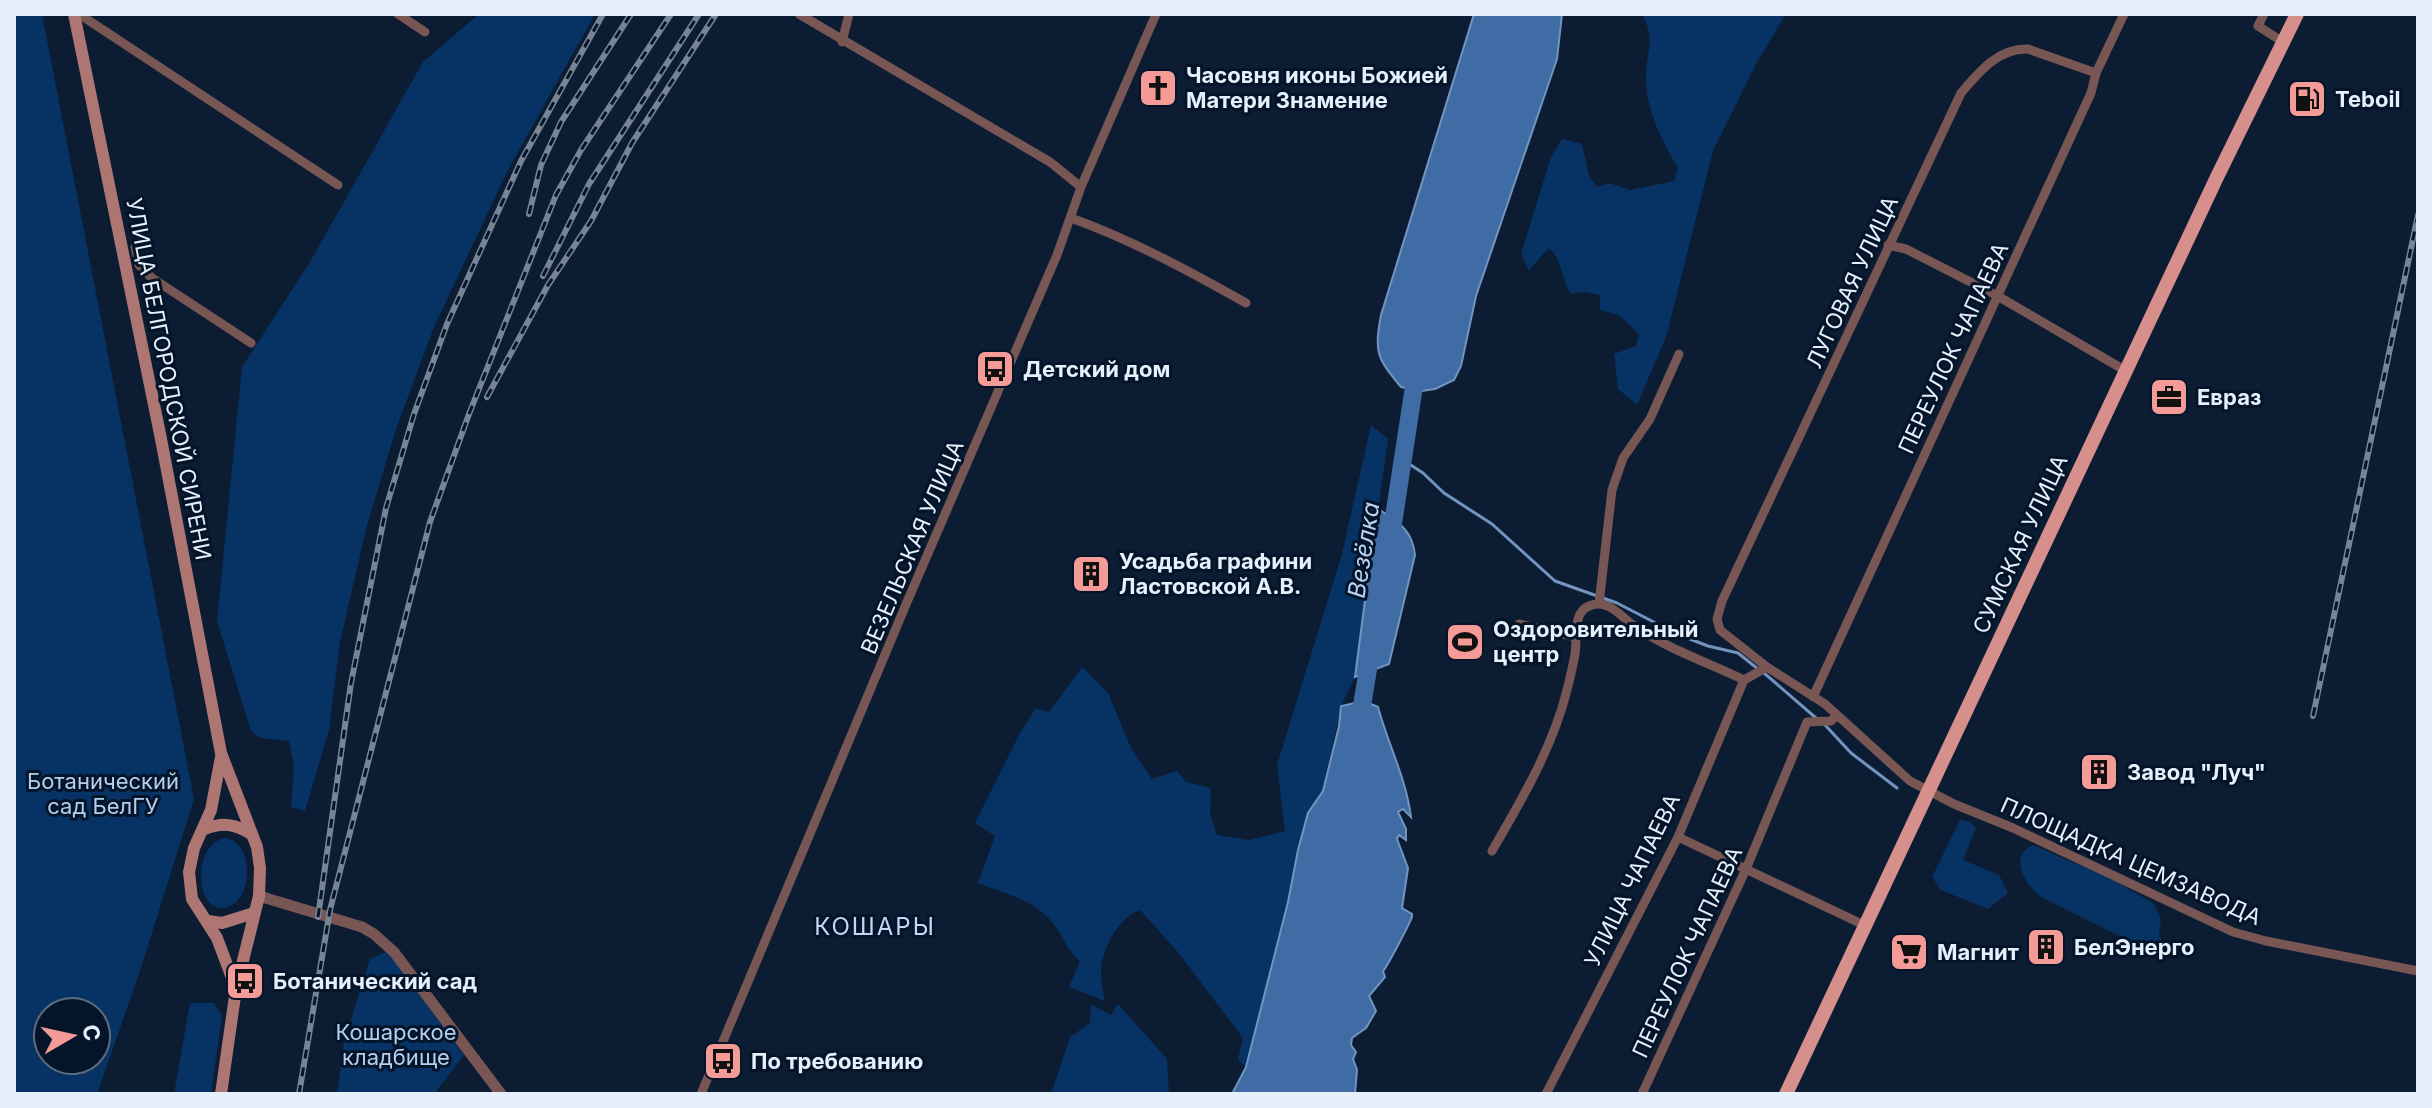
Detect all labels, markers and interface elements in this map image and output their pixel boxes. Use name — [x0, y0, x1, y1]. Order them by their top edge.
place label: Часовня иконы Божией Матери Знамение — [1186, 62, 1448, 113]
church icon: Часовня иконы Божией Матери Знамение — [1137, 67, 1179, 109]
fuel station icon: Teboil — [2286, 78, 2328, 120]
place label: Teboil — [2335, 86, 2400, 112]
street label: ЛУГОВАЯ УЛИЦА — [1801, 192, 1903, 372]
street label: УЛИЦА БЕЛГОРОДСКОЙ СИРЕНИ — [121, 196, 217, 562]
street label: ПЕРЕУЛОК ЧАПАЕВА — [1893, 238, 2013, 458]
bus stop icon: Детский дом — [974, 348, 1016, 390]
place label: Детский дом — [1023, 356, 1170, 382]
office icon: Евраз — [2148, 376, 2190, 418]
place label: Евраз — [2197, 384, 2261, 410]
street label: ВЕЗЕЛЬСКАЯ УЛИЦА — [855, 436, 969, 658]
street label: СУМСКАЯ УЛИЦА — [1967, 451, 2073, 637]
water label: Везёлка — [1342, 500, 1385, 600]
place label: Усадьба графини Ластовской А.В. — [1119, 548, 1312, 599]
building icon: Усадьба графини Ластовской А.В. — [1070, 553, 1112, 595]
place label: Оздоровительный центр — [1493, 616, 1699, 667]
sports icon: Оздоровительный центр — [1444, 621, 1486, 663]
building icon: Завод "Луч" — [2078, 751, 2120, 793]
place label: Завод "Луч" — [2127, 759, 2266, 785]
park label: Ботанический сад БелГУ — [27, 768, 179, 819]
street label: УЛИЦА ЧАПАЕВА — [1579, 789, 1685, 971]
street label: ПЛОЩАДКА ЦЕМЗАВОДА — [1997, 792, 2265, 930]
street label: ПЕРЕУЛОК ЧАПАЕВА — [1627, 842, 1747, 1062]
district label: КОШАРЫ — [814, 912, 936, 941]
building icon: БелЭнерго — [2025, 926, 2067, 968]
supermarket icon: Магнит — [1888, 931, 1930, 973]
place label: БелЭнерго — [2074, 934, 2194, 960]
place label: Магнит — [1937, 939, 2019, 965]
bus stop icon: Ботанический сад — [224, 960, 266, 1002]
place label: Ботанический сад — [273, 968, 477, 994]
north arrow — [32, 996, 112, 1076]
park label: Кошарское кладбище — [335, 1019, 457, 1070]
text: С — [78, 1023, 106, 1043]
bus stop icon: По требованию — [702, 1040, 744, 1082]
place label: По требованию — [751, 1048, 923, 1074]

